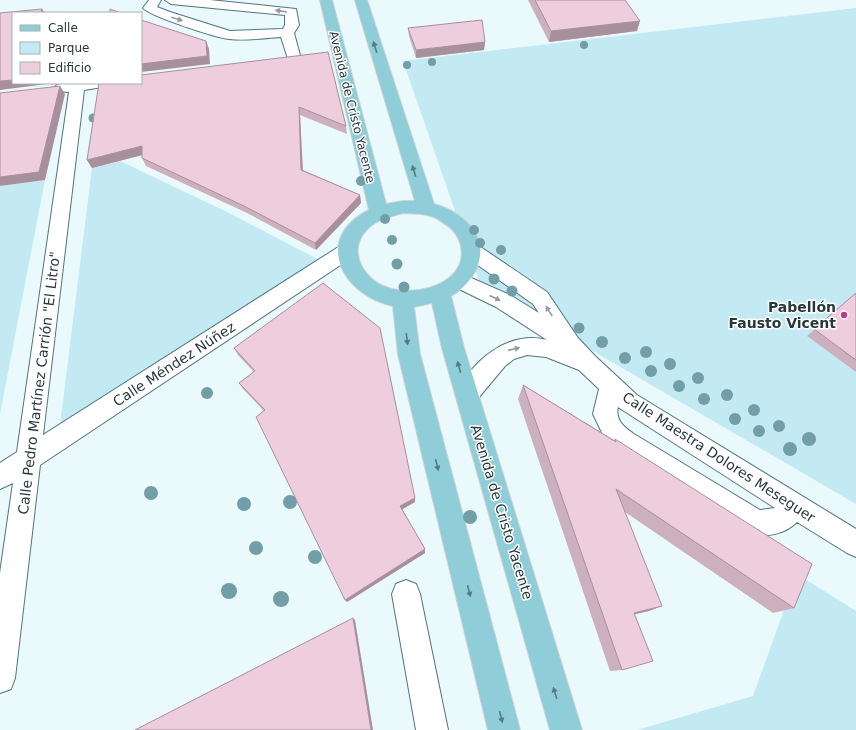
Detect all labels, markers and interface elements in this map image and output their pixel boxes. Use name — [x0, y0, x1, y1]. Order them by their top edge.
one-way arrow — [275, 8, 287, 14]
legend — [12, 12, 142, 84]
one-way arrow — [172, 16, 184, 22]
text: Calle — [48, 21, 78, 35]
street label: Avenida de Cristo Yacente — [326, 30, 378, 184]
text: Parque — [48, 41, 89, 55]
one-way arrow — [372, 41, 378, 53]
text: Edificio — [48, 61, 91, 75]
one-way arrow — [411, 165, 417, 177]
street label: Calle Pedro Martínez Carrión "El Litro" — [15, 251, 63, 515]
one-way arrow — [489, 295, 501, 301]
place label: Pabellón Fausto Vicent — [728, 299, 836, 331]
one-way arrow — [545, 306, 553, 316]
marker: Pabellón Fausto Vicent — [839, 310, 849, 320]
street label: Calle Méndez Núñez — [110, 319, 238, 409]
one-way arrow — [404, 333, 410, 345]
one-way arrow — [508, 346, 520, 352]
one-way arrow — [456, 360, 462, 372]
street label: Calle Maestra Dolores Meseguer — [620, 389, 818, 525]
street label: Avenida de Cristo Yacente — [468, 423, 536, 601]
one-way arrow — [434, 459, 440, 471]
one-way arrow — [466, 585, 472, 597]
one-way arrow — [552, 686, 558, 698]
one-way arrow — [498, 711, 504, 723]

